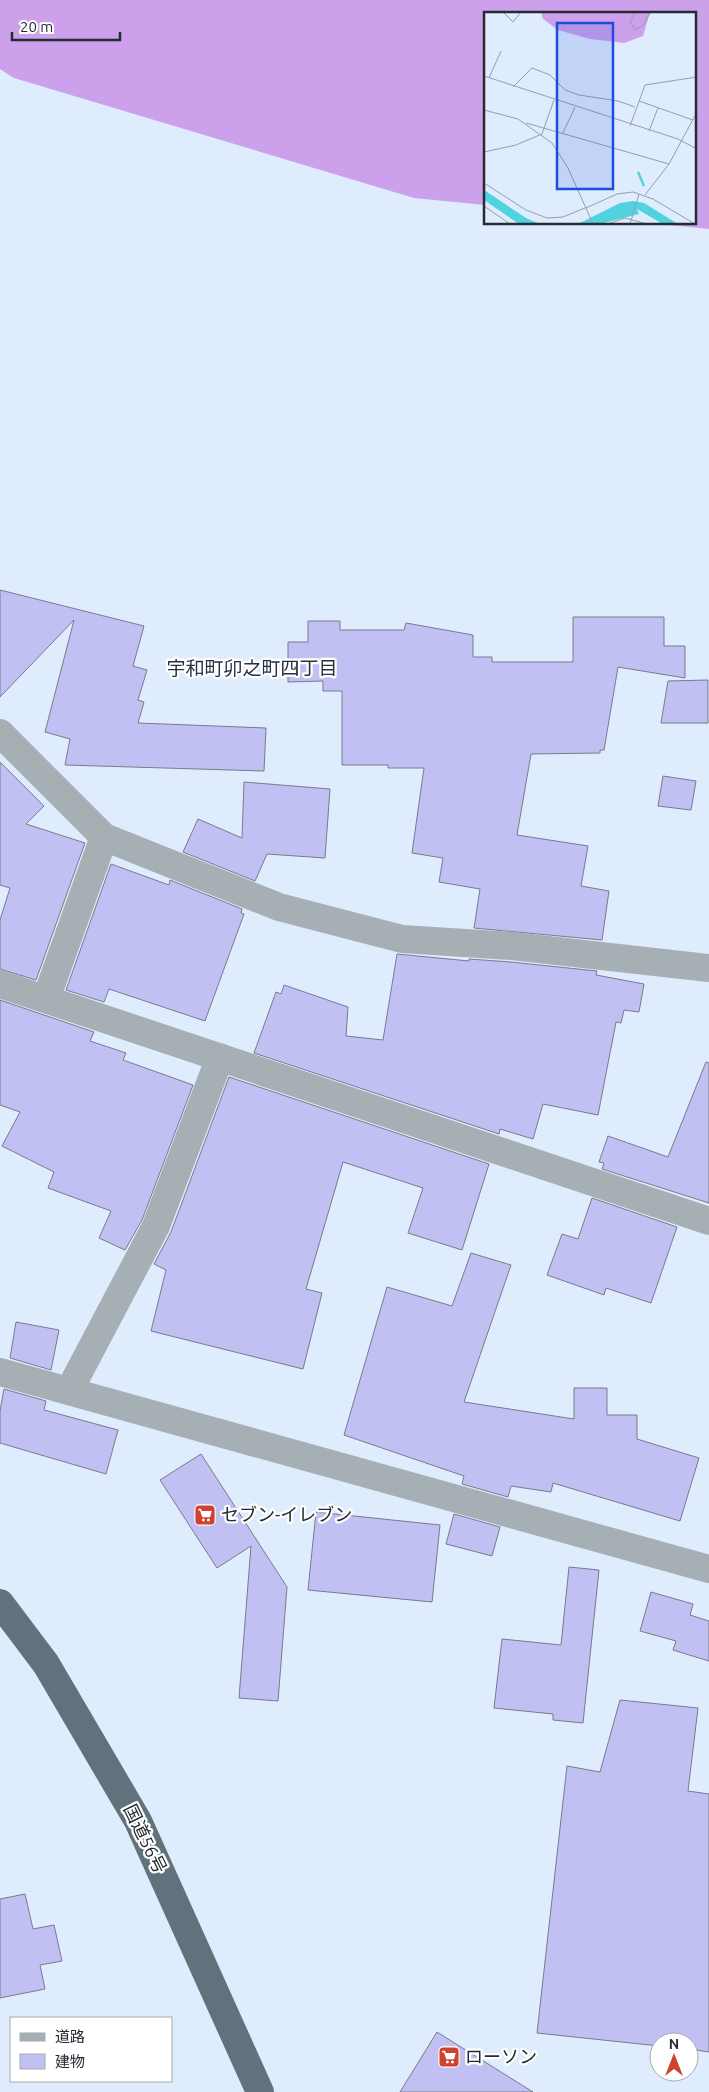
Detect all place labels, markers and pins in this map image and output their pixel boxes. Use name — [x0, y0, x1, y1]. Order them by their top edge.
supermarket icon: セブン-イレブン — [193, 1503, 217, 1527]
place label: セブン-イレブン — [221, 1504, 352, 1524]
supermarket icon: ローソン — [437, 2045, 461, 2069]
place label: ローソン — [465, 2046, 537, 2066]

